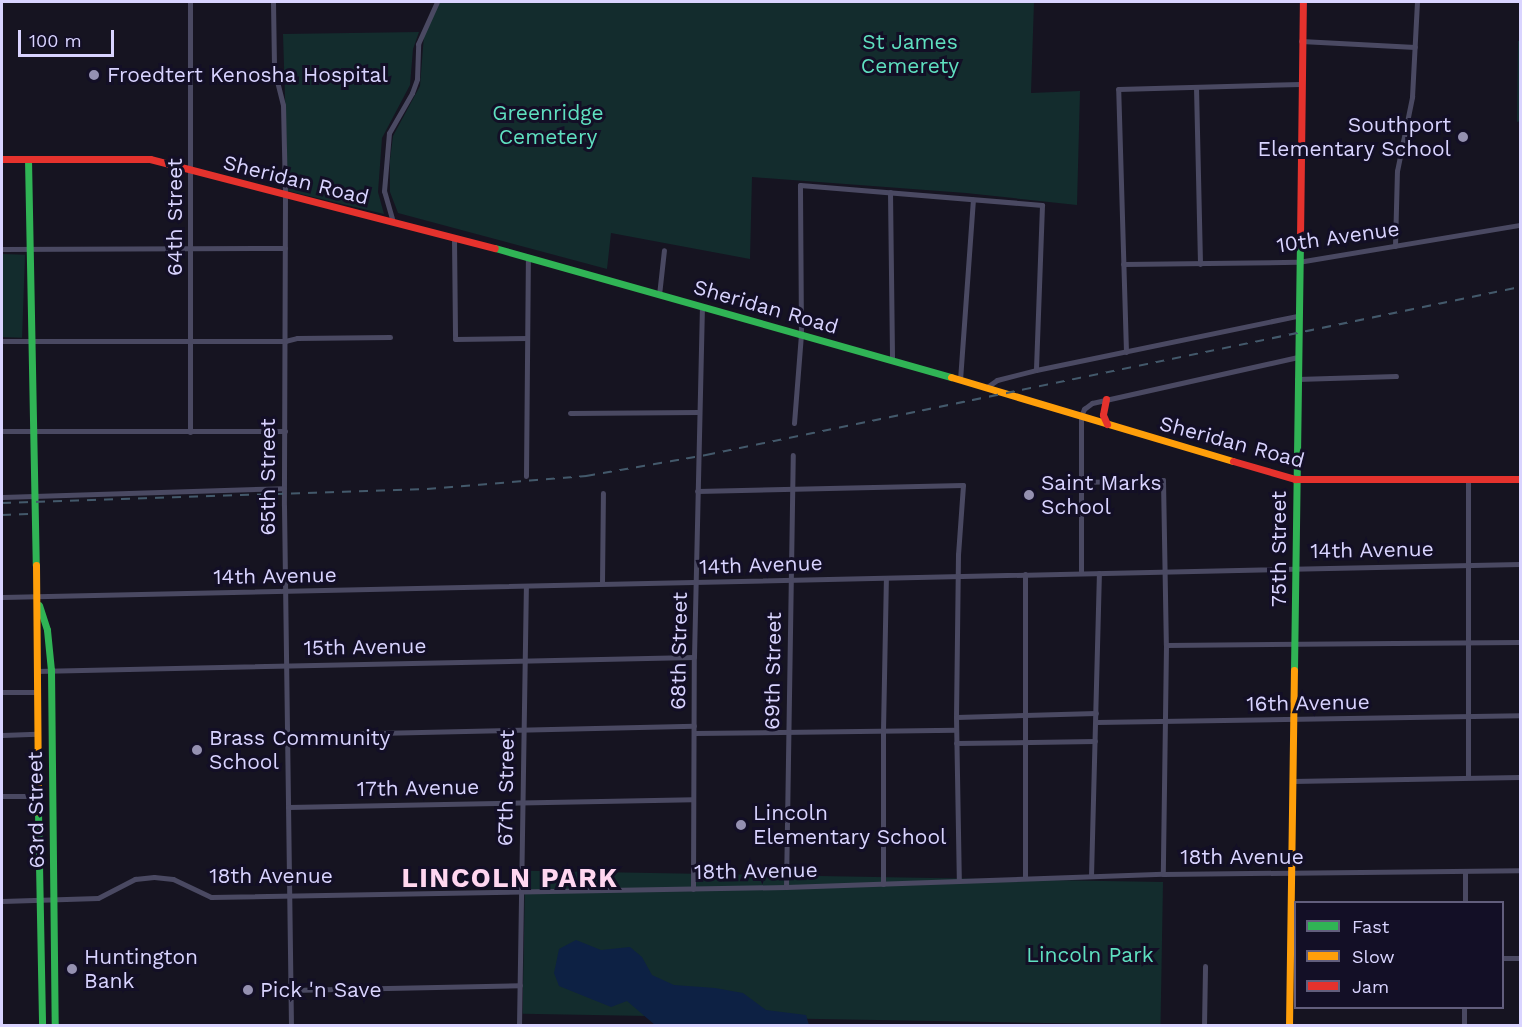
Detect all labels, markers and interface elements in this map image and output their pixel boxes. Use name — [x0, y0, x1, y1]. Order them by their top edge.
scale bar — [21, 18, 117, 56]
park label: St James Cemerety — [861, 29, 959, 79]
text: 100 m — [29, 30, 82, 51]
place label: Froedtert Kenosha Hospital — [107, 62, 388, 88]
marker: Froedtert Kenosha Hospital — [85, 66, 103, 84]
park label: Greenridge Cemetery — [492, 100, 604, 150]
place label: Southport Elementary School — [1257, 112, 1451, 162]
marker: Southport Elementary School — [1456, 130, 1470, 144]
street label: Sheridan Road — [221, 150, 371, 210]
street label: 64th Street — [162, 158, 188, 276]
street label: 10th Avenue — [1275, 216, 1401, 258]
street label: Sheridan Road — [691, 274, 841, 340]
street label: Sheridan Road — [1157, 411, 1307, 473]
street label: 65th Street — [255, 418, 281, 536]
place label: Saint Marks School — [1041, 470, 1162, 520]
marker: Saint Marks School — [1022, 488, 1036, 502]
street label: 75th Street — [1266, 491, 1292, 607]
street label: 14th Avenue — [1310, 536, 1434, 564]
street label: 14th Avenue — [698, 550, 824, 580]
street label: 14th Avenue — [213, 562, 337, 590]
street label: 68th Street — [665, 592, 693, 710]
street label: 69th Street — [759, 612, 787, 730]
street label: 15th Avenue — [303, 633, 427, 661]
street label: 16th Avenue — [1246, 689, 1370, 717]
place label: Brass Community School — [209, 725, 390, 775]
street label: 67th Street — [492, 730, 520, 846]
marker: Brass Community School — [190, 743, 204, 757]
street label: 63rd Street — [22, 751, 50, 869]
street label: 17th Avenue — [356, 774, 480, 802]
place label: Lincoln Elementary School — [753, 800, 947, 850]
marker: Lincoln Elementary School — [734, 818, 748, 832]
street label: 18th Avenue — [1180, 844, 1304, 870]
street label: 18th Avenue — [694, 857, 818, 885]
street label: 18th Avenue — [209, 863, 333, 889]
district label: LINCOLN PARK — [402, 863, 618, 895]
legend — [1294, 901, 1504, 1009]
text: Fast — [1352, 916, 1389, 937]
park label: Lincoln Park — [1026, 942, 1154, 968]
place label: Huntington Bank — [84, 944, 198, 994]
text: Slow — [1352, 946, 1395, 967]
marker: Huntington Bank — [65, 962, 79, 976]
text: Jam — [1352, 976, 1389, 997]
place label: Pick 'n Save — [260, 977, 382, 1003]
marker: Pick 'n Save — [241, 983, 255, 997]

